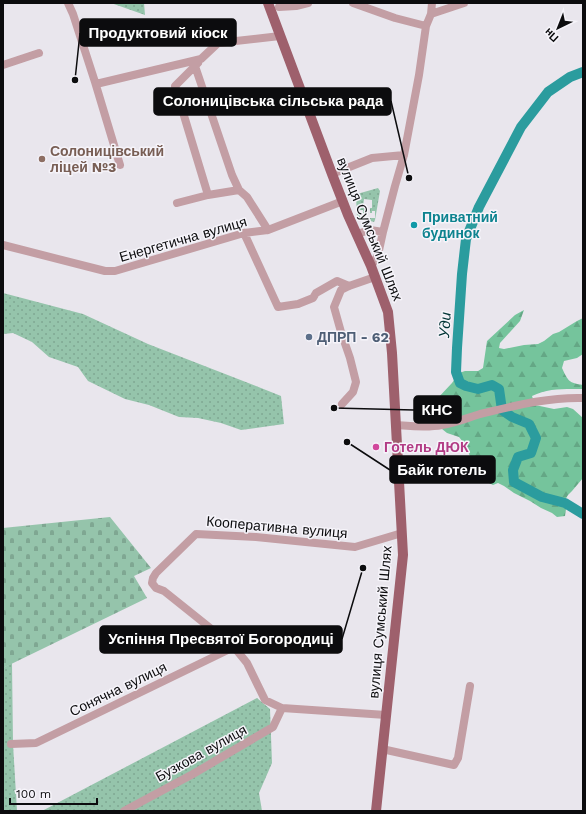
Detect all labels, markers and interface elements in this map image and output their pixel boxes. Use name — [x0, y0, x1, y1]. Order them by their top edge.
north arrow — [538, 8, 578, 48]
callout: Продуктовий кіоск — [80, 19, 236, 46]
text: Продуктовий кіоск — [88, 24, 228, 42]
text: Пн — [542, 25, 561, 45]
callout: Солоницівська сільська рада — [154, 88, 391, 115]
text: Солоницівська сільська рада — [163, 92, 384, 110]
place label: Солоницівський ліцей №3 — [50, 143, 164, 175]
marker: Солоницівський ліцей №3 — [37, 154, 47, 164]
street label: вулиця Сумський Шлях — [334, 155, 406, 303]
place label: Приватний будинок — [422, 209, 498, 241]
street label: Енергетична вулиця — [117, 213, 249, 265]
marker: Приватний будинок — [409, 220, 419, 230]
water label: Уди — [435, 311, 455, 340]
place label: ДПРП - 62 — [317, 329, 389, 345]
marker: ДПРП - 62 — [304, 332, 314, 342]
callout: КНС — [414, 396, 461, 423]
text: КНС — [422, 401, 453, 419]
place label: Готель ДЮК — [384, 439, 469, 455]
marker: Готель ДЮК — [371, 442, 381, 452]
callout: Байк готель — [390, 456, 495, 483]
text: Байк готель — [397, 461, 487, 479]
street label: Кооперативна вулиця — [206, 513, 348, 541]
street label: вулиця Сумський Шлях — [365, 545, 395, 699]
callout: Успіння Пресвятої Богородиці — [100, 626, 342, 653]
text: Успіння Пресвятої Богородиці — [108, 630, 334, 648]
street label: Сонячна вулиця — [67, 659, 169, 719]
street label: Бузкова вулиця — [153, 721, 249, 785]
scale bar — [10, 780, 97, 806]
text: 100 m — [16, 787, 51, 801]

